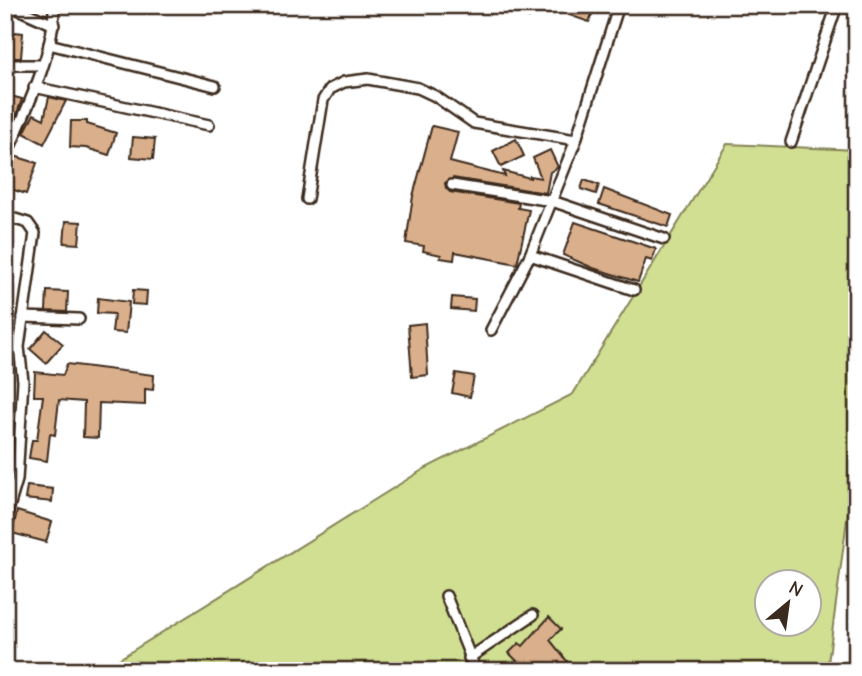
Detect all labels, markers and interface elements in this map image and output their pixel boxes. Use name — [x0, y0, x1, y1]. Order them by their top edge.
north arrow — [754, 568, 824, 638]
text: N — [785, 576, 807, 602]

